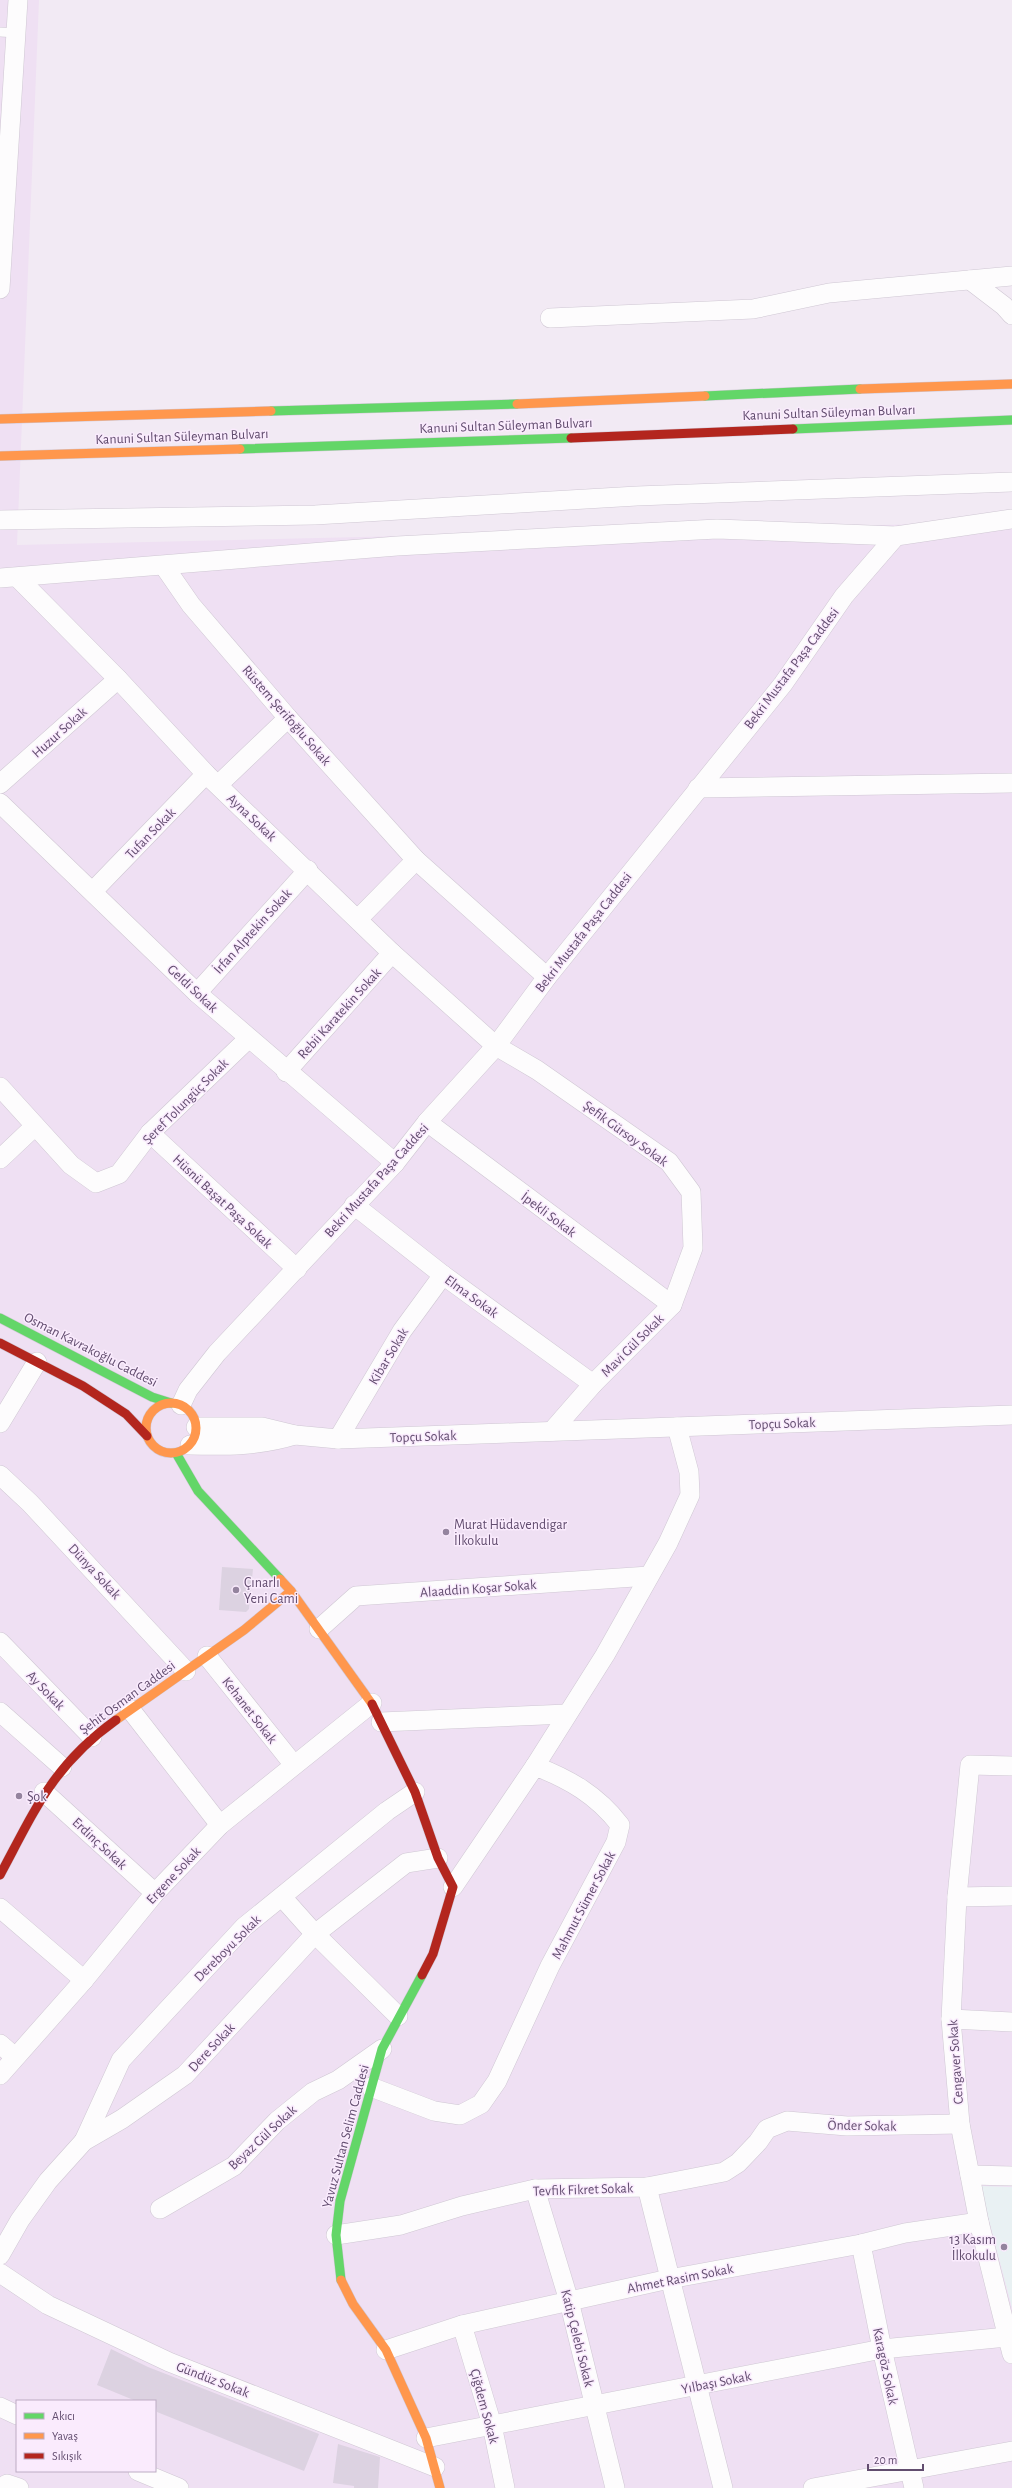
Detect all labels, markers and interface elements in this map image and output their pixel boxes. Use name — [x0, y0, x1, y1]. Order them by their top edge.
street label: Kanuni Sultan Süleyman Bulvarı — [742, 403, 916, 423]
street label: Kanuni Sultan Süleyman Bulvarı — [419, 416, 593, 436]
street label: Kanuni Sultan Süleyman Bulvarı — [95, 427, 269, 447]
street label: Bekri Mustafa Paşa Caddesi — [742, 605, 842, 732]
street label: Rüstem Şerifoğlu Sokak — [239, 663, 334, 769]
street label: Huzur Sokak — [30, 704, 90, 761]
street label: Ayna Sokak — [224, 791, 279, 844]
street label: Tufan Sokak — [123, 805, 179, 862]
street label: Bekri Mustafa Paşa Caddesi — [533, 870, 635, 995]
street label: İrfan Alptekin Sokak — [209, 884, 295, 977]
street label: Geldi Sokak — [164, 962, 221, 1016]
street label: Rebii Karatekin Sokak — [295, 965, 384, 1062]
street label: Şeref Tolungüç Sokak — [140, 1056, 232, 1147]
street label: Şefik Gürsoy Sokak — [580, 1098, 671, 1170]
street label: Bekri Mustafa Paşa Caddesi — [322, 1121, 431, 1240]
street label: Hüsnü Başat Paşa Sokak — [170, 1152, 275, 1252]
street label: İpekli Sokak — [518, 1187, 581, 1240]
street label: Elma Sokak — [442, 1273, 501, 1321]
street label: Osman Kavrakoğlu Caddesi — [22, 1310, 160, 1390]
street label: Mavi Gül Sokak — [599, 1311, 667, 1380]
street label: Kibar Sokak — [366, 1325, 412, 1387]
street label: Topçu Sokak — [748, 1416, 816, 1432]
street label: Topçu Sokak — [389, 1429, 457, 1445]
place label: Murat Hüdavendigar İlkokulu — [454, 1518, 567, 1548]
marker: Murat Hüdavendigar İlkokulu — [441, 1527, 451, 1537]
street label: Dünya Sokak — [65, 1541, 124, 1602]
place label: Çınarlı Yeni Cami — [244, 1576, 298, 1606]
street label: Alaaddin Koşar Sokak — [419, 1578, 537, 1600]
marker: Çınarlı Yeni Cami — [231, 1585, 241, 1595]
street label: Şehit Osman Caddesi — [77, 1658, 178, 1737]
street label: Ay Sokak — [23, 1668, 68, 1713]
street label: Kehanet Sokak — [219, 1675, 280, 1747]
place label: Şok — [27, 1790, 47, 1804]
marker: Şok — [14, 1791, 24, 1801]
street label: Erdinç Sokak — [69, 1815, 130, 1873]
street label: Ergene Sokak — [144, 1844, 204, 1907]
street label: Mahmut Sümer Sokak — [550, 1849, 618, 1962]
street label: Dereboyu Sokak — [192, 1912, 264, 1985]
street label: Cengaver Sokak — [946, 2019, 966, 2105]
street label: Dere Sokak — [186, 2020, 238, 2075]
street label: Yavuz Sultan Selim Caddesi — [320, 2063, 372, 2209]
street label: Beyaz Gül Sokak — [226, 2102, 300, 2173]
street label: Önder Sokak — [827, 2115, 897, 2134]
street label: Tevfik Fikret Sokak — [533, 2181, 634, 2199]
place label: 13 Kasım İlkokulu — [949, 2233, 996, 2263]
marker: 13 Kasım İlkokulu — [999, 2242, 1009, 2252]
street label: Ahmet Rasim Sokak — [626, 2262, 735, 2296]
street label: Katip Çelebi Sokak — [558, 2288, 596, 2389]
street label: Karagöz Sokak — [870, 2326, 900, 2407]
street label: Gündüz Sokak — [174, 2360, 252, 2400]
street label: Çiğdem Sokak — [467, 2367, 501, 2446]
street label: Yılbaşı Sokak — [680, 2369, 753, 2397]
legend — [16, 2400, 156, 2472]
text: Akıcı — [52, 2410, 75, 2422]
text: Yavaş — [52, 2430, 78, 2442]
scale bar — [868, 2446, 923, 2472]
text: Sıkışık — [52, 2450, 82, 2462]
text: 20 m — [874, 2454, 897, 2466]

